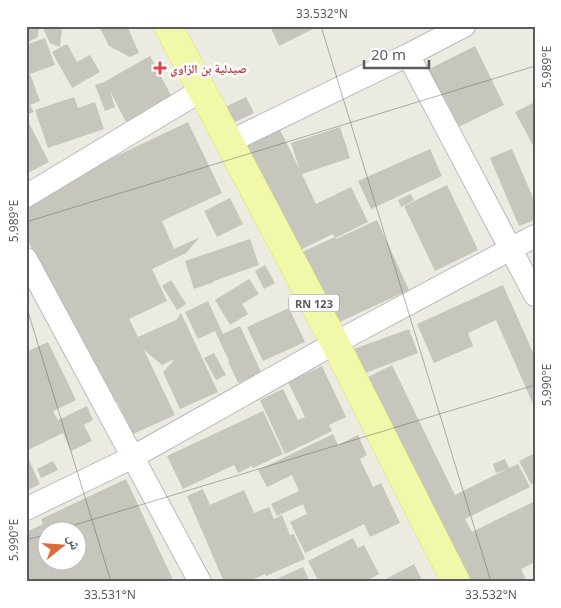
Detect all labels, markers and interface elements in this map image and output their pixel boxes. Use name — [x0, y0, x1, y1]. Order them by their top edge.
text: 33.532°N — [296, 5, 348, 22]
scale bar — [364, 38, 428, 70]
text: 20 m — [371, 44, 406, 64]
text: 5.989°E — [538, 46, 555, 88]
place label: صيدلية بن الزاوي — [170, 60, 247, 78]
marker: صيدلية بن الزاوي — [154, 62, 166, 74]
text: 5.989°E — [5, 200, 22, 242]
road number: RN 123 — [289, 294, 339, 312]
text: 5.990°E — [538, 364, 555, 406]
text: 5.990°E — [5, 519, 22, 561]
north arrow — [38, 520, 88, 570]
text: ش — [64, 532, 86, 552]
text: 33.531°N — [84, 586, 136, 603]
text: 33.532°N — [465, 586, 517, 603]

